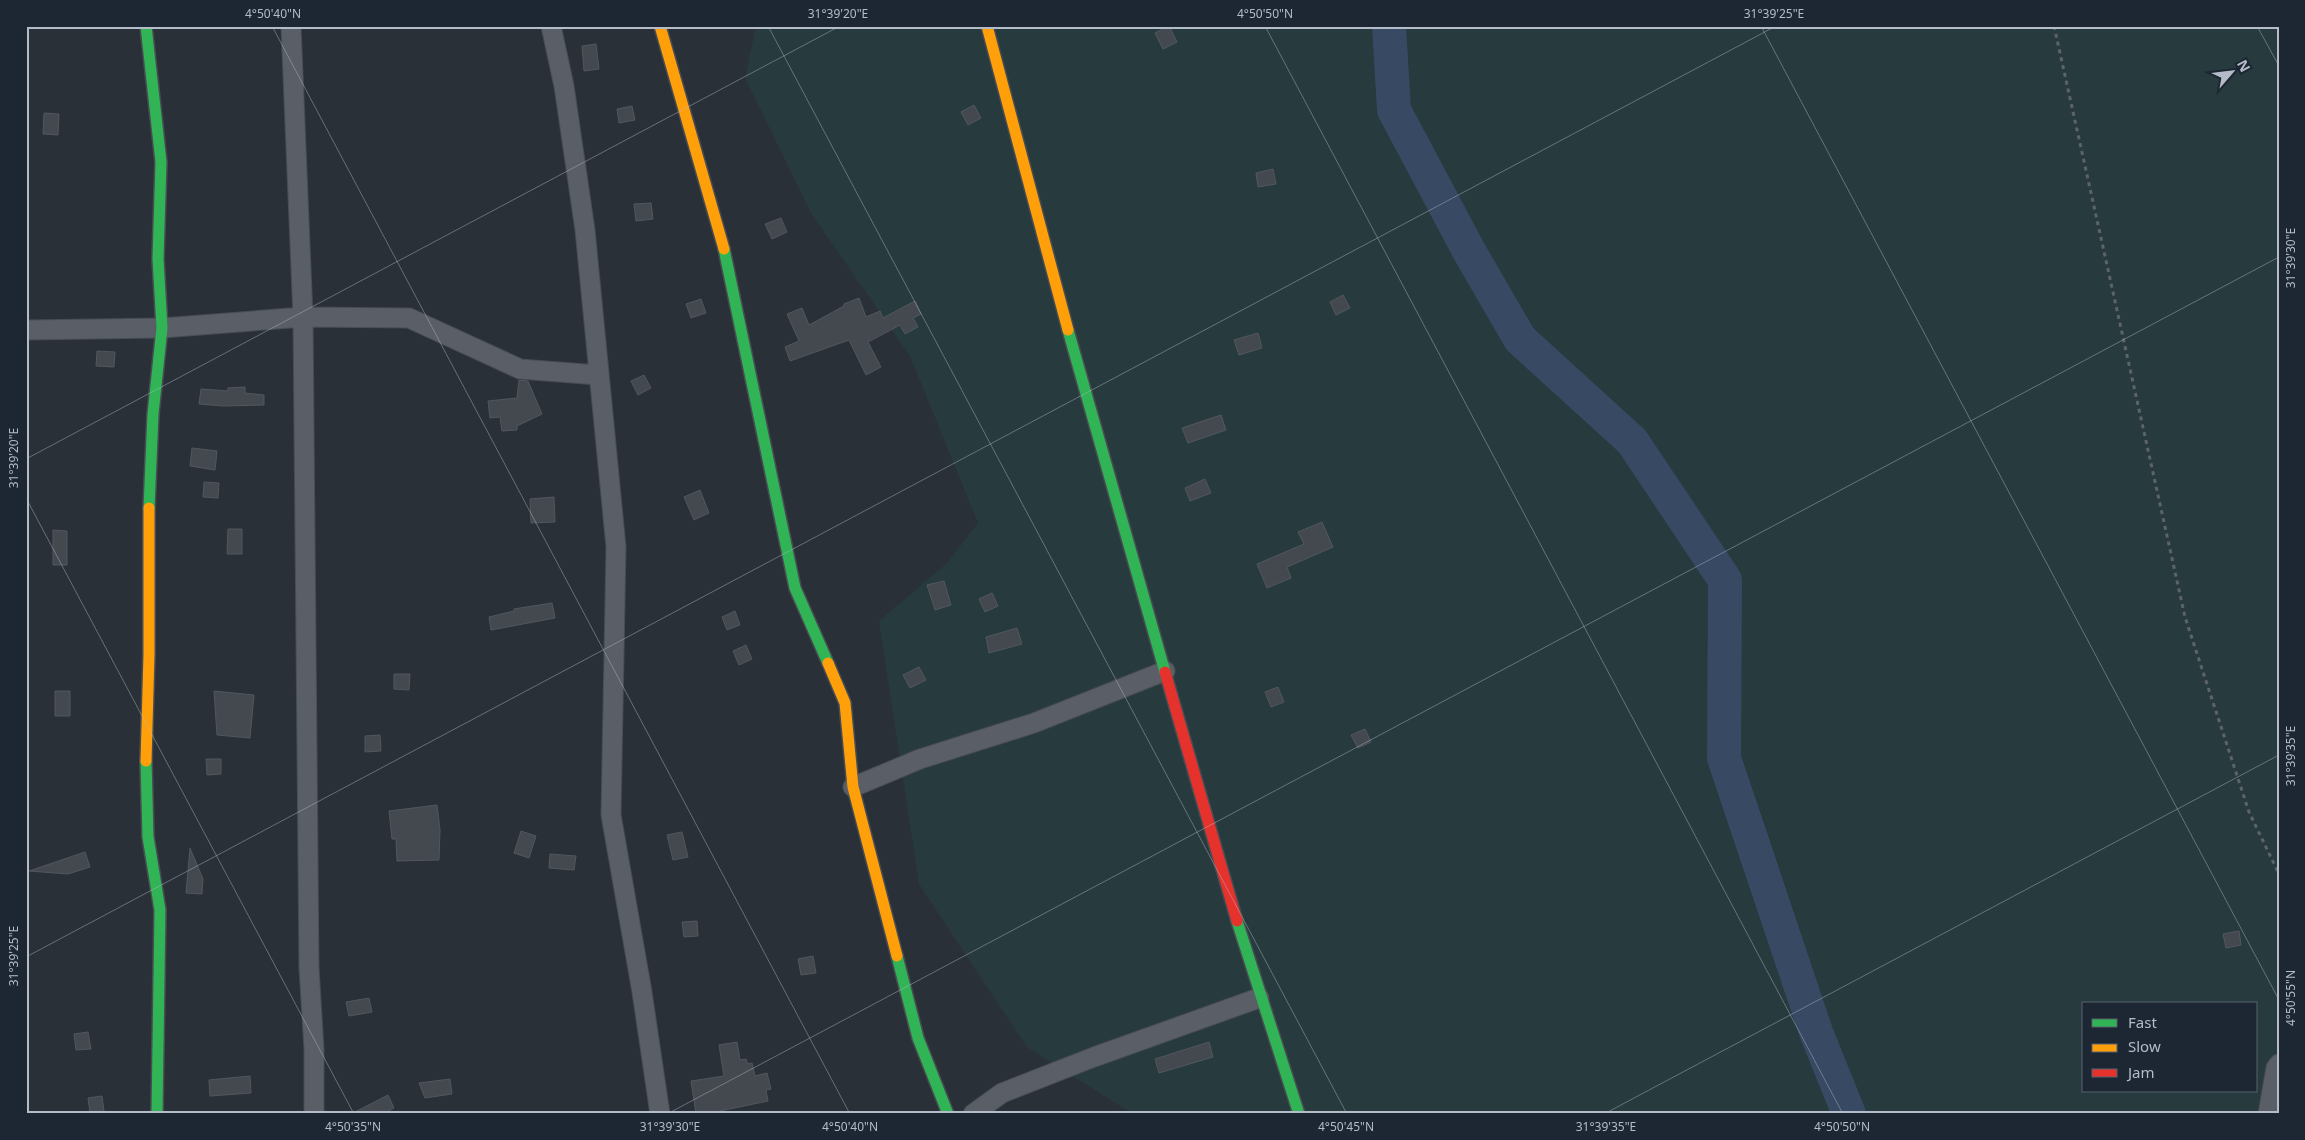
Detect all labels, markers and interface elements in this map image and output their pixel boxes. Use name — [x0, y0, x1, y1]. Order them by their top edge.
text: 4°50'40"N — [245, 5, 301, 22]
text: 31°39'20"E — [808, 5, 868, 22]
text: 4°50'50"N — [1237, 5, 1293, 22]
text: 31°39'25"E — [1744, 5, 1804, 22]
north arrow — [2208, 48, 2258, 98]
text: N — [2233, 56, 2255, 75]
text: 31°39'30"E — [2282, 228, 2299, 288]
text: 31°39'20"E — [5, 428, 22, 488]
text: 31°39'35"E — [2282, 726, 2299, 786]
text: 31°39'25"E — [5, 926, 22, 986]
text: 4°50'55"N — [2282, 970, 2299, 1026]
legend — [2082, 1002, 2258, 1092]
text: Fast — [2128, 1012, 2157, 1032]
text: Slow — [2128, 1036, 2161, 1056]
text: Jam — [2126, 1062, 2155, 1082]
text: 4°50'35"N — [325, 1118, 381, 1135]
text: 31°39'30"E — [640, 1118, 700, 1135]
text: 4°50'40"N — [822, 1118, 878, 1135]
text: 4°50'45"N — [1318, 1118, 1374, 1135]
text: 31°39'35"E — [1576, 1118, 1636, 1135]
text: 4°50'50"N — [1814, 1118, 1870, 1135]

